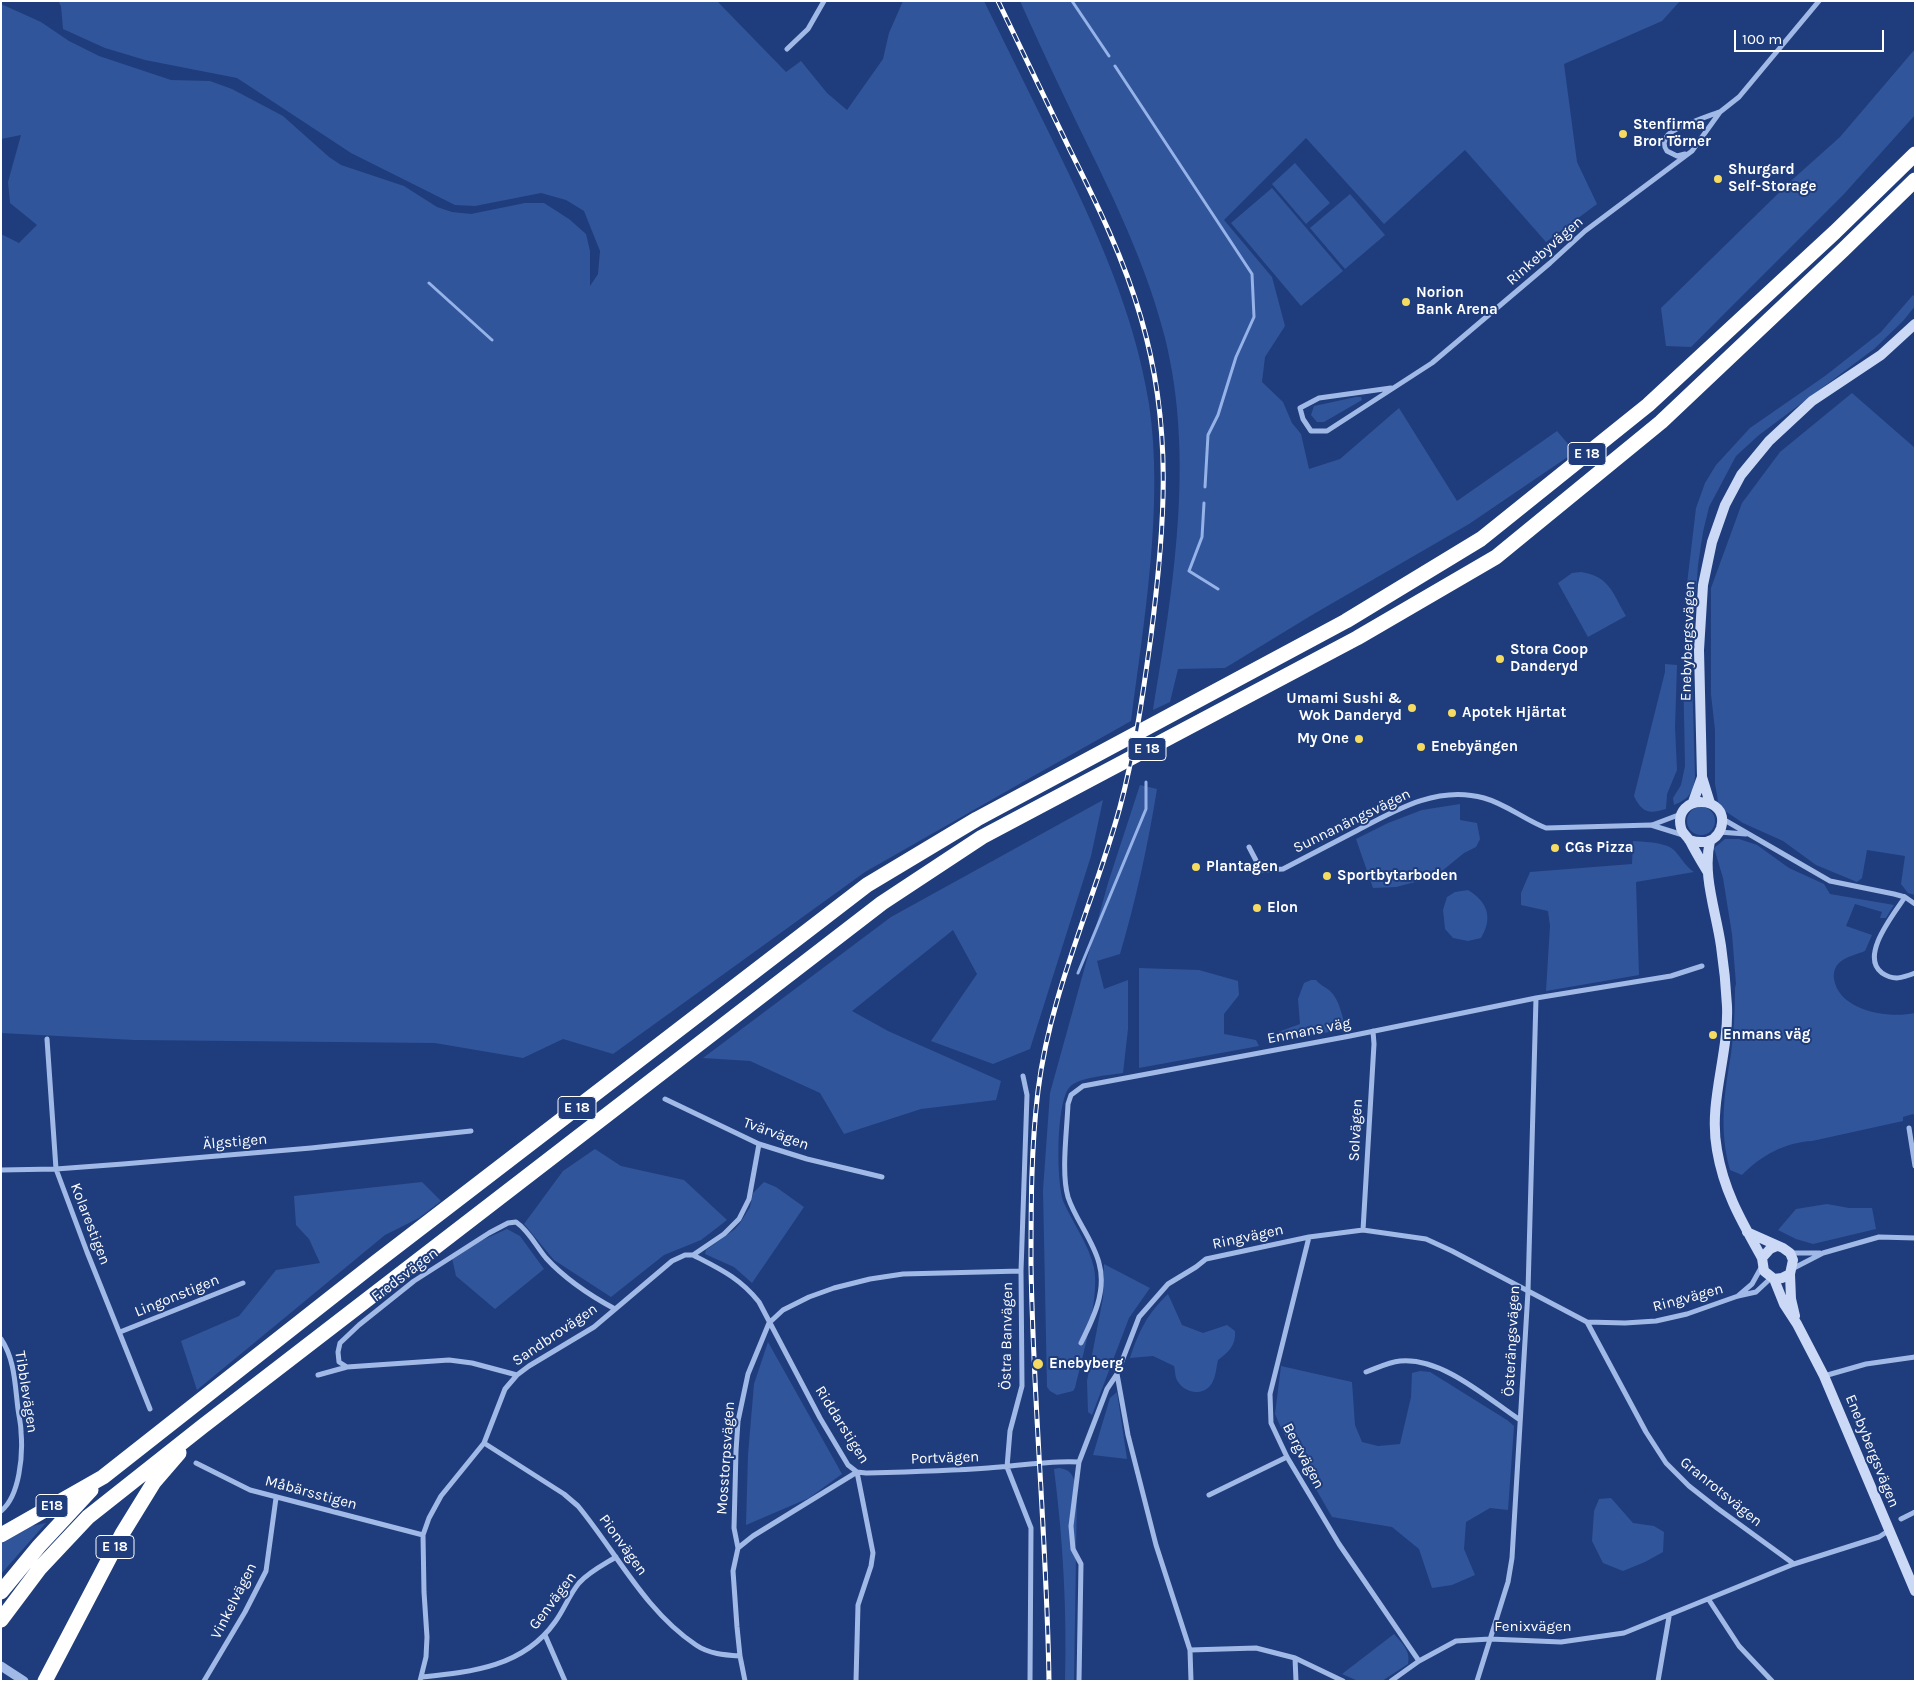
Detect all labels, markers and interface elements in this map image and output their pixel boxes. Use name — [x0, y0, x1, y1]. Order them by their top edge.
scale bar — [1736, 20, 1886, 52]
text: 100 m — [1742, 30, 1782, 48]
place label: Stenfirma Bror Törner — [1633, 116, 1711, 151]
marker: Stenfirma Bror Törner — [1617, 128, 1629, 140]
place label: Shurgard Self-Storage — [1728, 161, 1817, 196]
marker: Shurgard Self-Storage — [1712, 173, 1724, 185]
street label: Rinkebyvägen — [1503, 213, 1587, 289]
place label: Norion Bank Arena — [1416, 284, 1498, 319]
marker: Norion Bank Arena — [1400, 296, 1412, 308]
road number: E 18 — [1568, 442, 1606, 466]
street label: Enebybergsvägen — [1677, 581, 1699, 701]
place label: Stora Coop Danderyd — [1510, 641, 1588, 676]
marker: Stora Coop Danderyd — [1494, 653, 1506, 665]
place label: Umami Sushi & Wok Danderyd — [1286, 690, 1402, 725]
marker: Umami Sushi & Wok Danderyd — [1406, 702, 1418, 714]
place label: Apotek Hjärtat — [1462, 704, 1566, 722]
marker: Apotek Hjärtat — [1446, 707, 1458, 719]
place label: My One — [1297, 730, 1349, 748]
marker: My One — [1353, 733, 1365, 745]
road number: E 18 — [1128, 738, 1166, 761]
place label: Enebyängen — [1431, 738, 1518, 756]
marker: Enebyängen — [1415, 741, 1427, 753]
street label: Sunnanängsvägen — [1290, 785, 1414, 857]
place label: CGs Pizza — [1565, 839, 1634, 857]
marker: CGs Pizza — [1549, 842, 1561, 854]
place label: Plantagen — [1206, 858, 1278, 876]
marker: Plantagen — [1190, 861, 1202, 873]
place label: Sportbytarboden — [1337, 867, 1458, 885]
marker: Sportbytarboden — [1321, 870, 1333, 882]
place label: Elon — [1267, 899, 1298, 917]
marker: Elon — [1251, 902, 1263, 914]
street label: Enmans väg — [1266, 1014, 1352, 1048]
place label: Enmans väg — [1723, 1026, 1810, 1044]
marker: Enmans väg — [1707, 1029, 1719, 1041]
road number: E 18 — [558, 1096, 596, 1120]
street label: Solvägen — [1345, 1098, 1367, 1162]
street label: Tvärvägen — [741, 1114, 811, 1154]
street label: Älgstigen — [202, 1130, 268, 1154]
street label: Kolarestigen — [66, 1181, 114, 1267]
street label: Ringvägen — [1211, 1221, 1285, 1253]
street label: Fredsvägen — [368, 1244, 442, 1306]
street label: Lingonstigen — [132, 1271, 222, 1321]
street label: Ringvägen — [1651, 1280, 1725, 1316]
street label: Östra Banvägen — [997, 1282, 1017, 1390]
street label: Österängsvägen — [1500, 1285, 1524, 1397]
street label: Sandbrovägen — [509, 1300, 601, 1370]
street label: Tibblevägen — [11, 1350, 41, 1434]
place label: Enebyberg — [1049, 1355, 1124, 1373]
marker: Enebyberg — [1031, 1357, 1045, 1371]
street label: Riddarstigen — [811, 1383, 873, 1467]
street label: Enebybergsvägen — [1841, 1392, 1903, 1510]
street label: Mosstorpsvägen — [713, 1401, 739, 1515]
street label: Bergvägen — [1278, 1420, 1328, 1492]
street label: Portvägen — [910, 1448, 980, 1468]
street label: Granrotsvägen — [1676, 1453, 1766, 1531]
street label: Måbärsstigen — [263, 1472, 359, 1514]
road number: E18 — [36, 1494, 68, 1518]
street label: Pionvägen — [595, 1511, 651, 1579]
road number: E 18 — [96, 1535, 134, 1558]
street label: Vinkelvägen — [207, 1560, 261, 1642]
street label: Genvägen — [526, 1569, 580, 1633]
street label: Fenixvägen — [1494, 1618, 1572, 1636]

